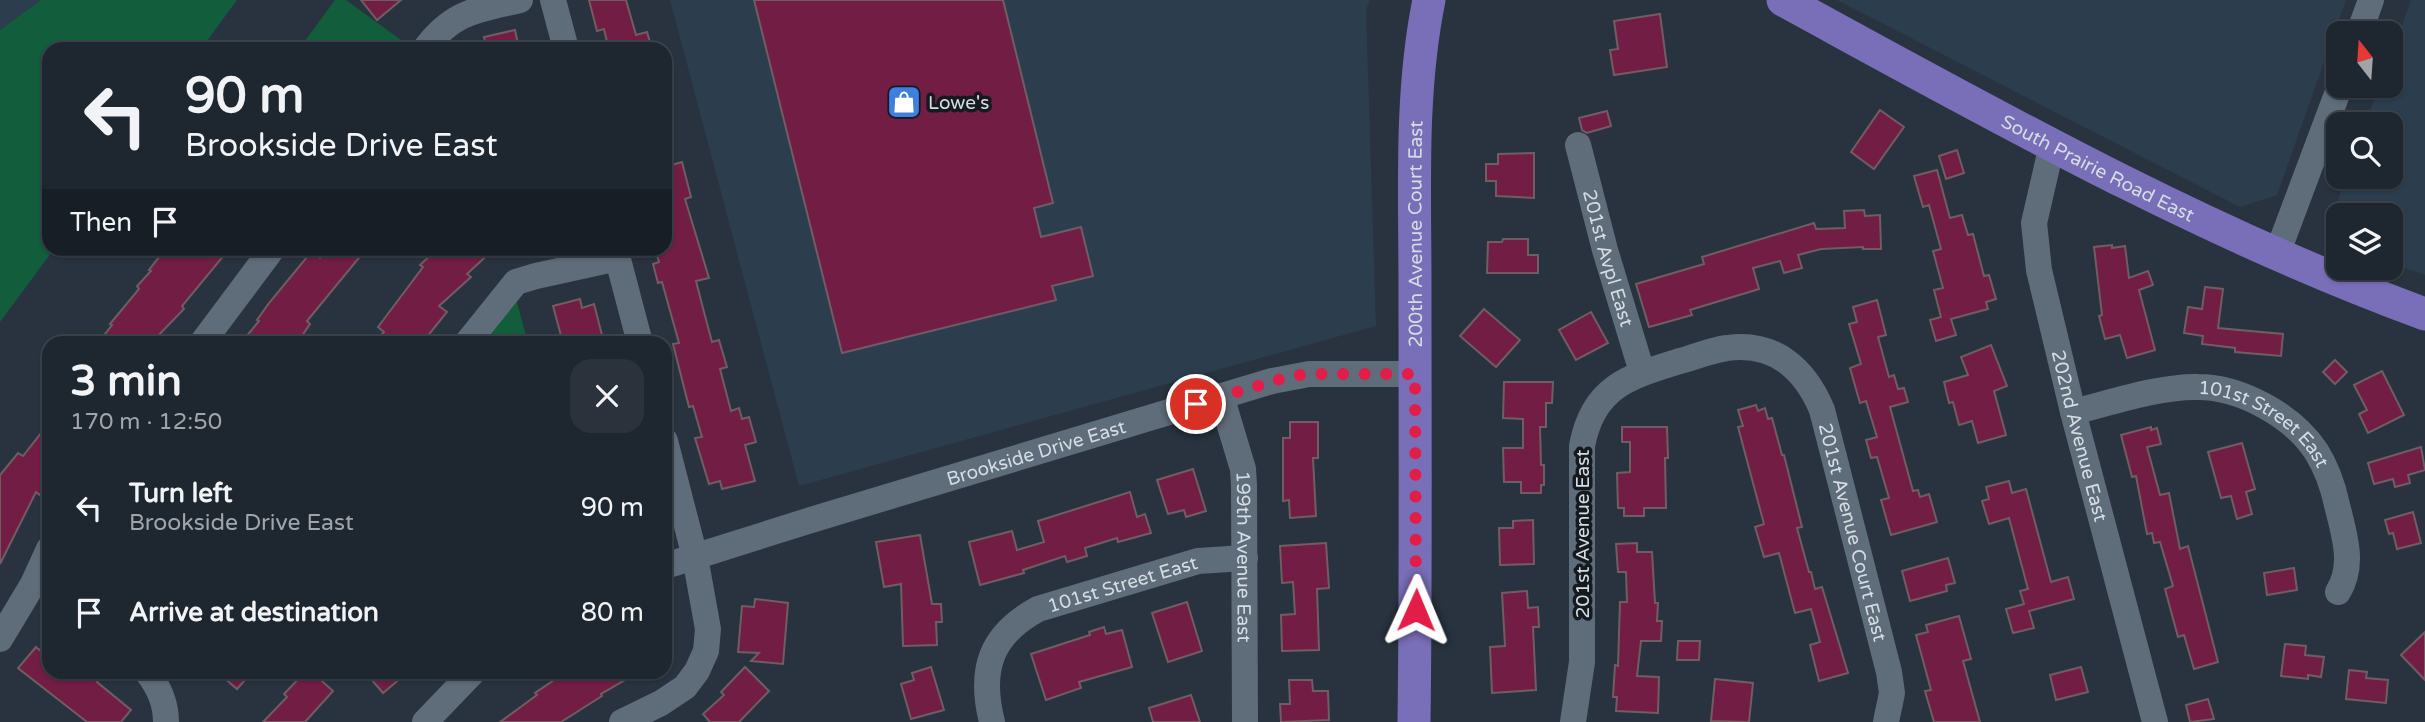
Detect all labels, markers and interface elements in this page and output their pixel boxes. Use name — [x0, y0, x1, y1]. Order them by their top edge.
north arrow — [2326, 21, 2403, 98]
map controls — [2326, 21, 2403, 280]
text: 90 m — [185, 67, 304, 126]
icon: left — [70, 70, 161, 161]
shop icon: Lowe's — [885, 83, 923, 121]
place label: Lowe's — [928, 92, 989, 114]
street label: South Prairie Road East — [1997, 111, 2198, 227]
button: search — [2326, 112, 2403, 189]
street label: 200th Avenue Court East — [1404, 120, 1428, 348]
text: Brookside Drive East — [185, 127, 498, 165]
street label: 201st Avpl East — [1578, 187, 1638, 329]
icon: arrive — [146, 203, 184, 241]
button: layers — [2326, 203, 2403, 280]
text: Then — [70, 207, 132, 238]
street label: 202nd Avenue East — [2047, 348, 2112, 524]
text: 3 min — [70, 356, 182, 407]
button: close — [570, 359, 644, 433]
pin — [1166, 374, 1226, 434]
street label: 101st Street East — [2198, 377, 2333, 471]
icon: arrive — [1177, 385, 1215, 423]
text: 170 m · 12:50 — [70, 408, 222, 436]
street label: Brookside Drive East — [944, 416, 1128, 490]
street label: 201st Avenue Court East — [1814, 421, 1891, 644]
street label: 201st Avenue East — [1572, 450, 1594, 618]
street label: 199th Avenue East — [1231, 470, 1255, 643]
text: Turn left — [129, 478, 232, 509]
icon: left — [70, 489, 108, 527]
text: 90 m — [581, 492, 644, 523]
text: Brookside Drive East — [129, 509, 354, 537]
street label: 101st Street East — [1045, 552, 1200, 618]
position arrow — [1379, 573, 1453, 647]
icon: arrive — [70, 594, 108, 632]
text: Arrive at destination — [129, 597, 379, 628]
text: 80 m — [581, 597, 644, 628]

